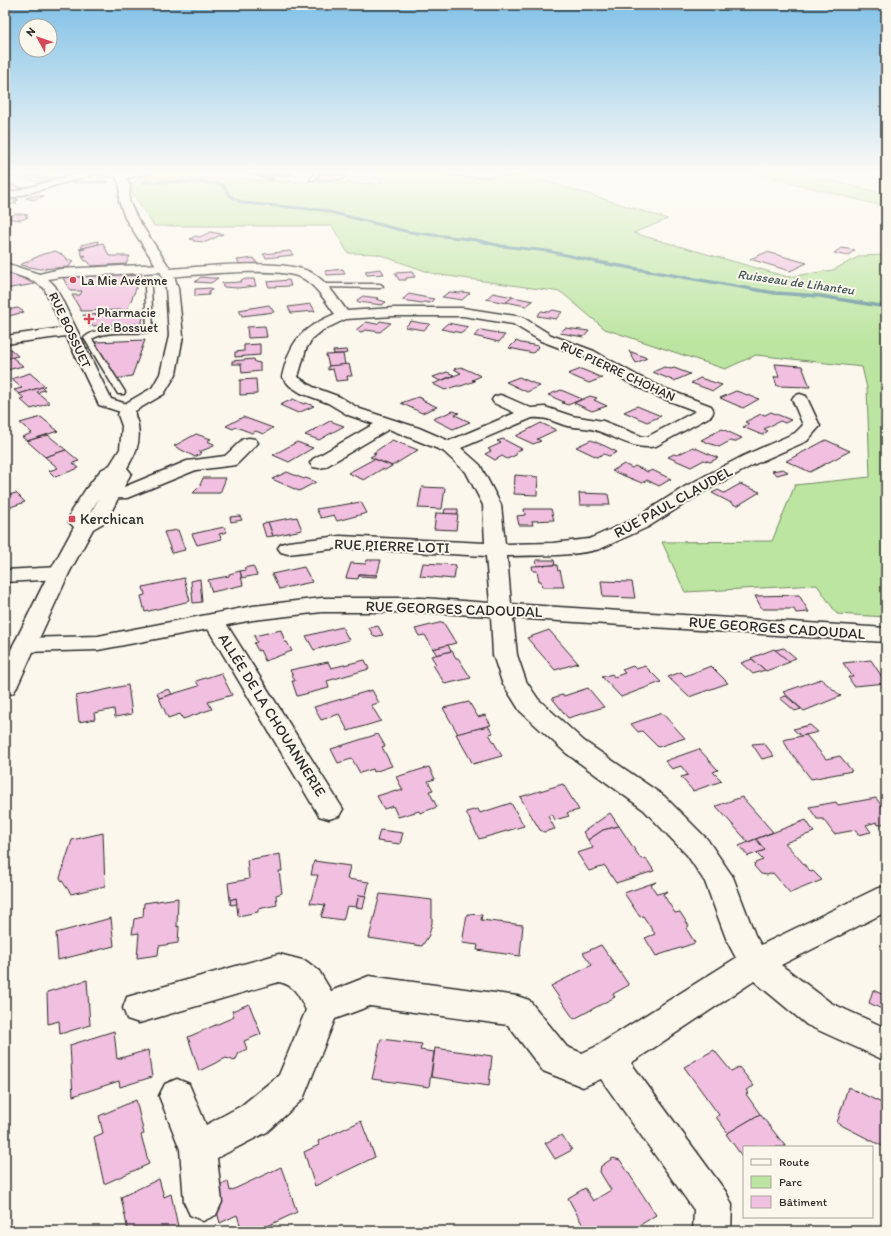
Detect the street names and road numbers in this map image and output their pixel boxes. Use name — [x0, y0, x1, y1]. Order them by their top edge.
street label: RUE BOSSUET — [46, 290, 94, 371]
street label: RUE PIERRE CHOHAN — [558, 338, 678, 404]
street label: RUE PAUL CLAUDEL — [611, 462, 736, 542]
street label: RUE PIERRE LOTI — [334, 535, 450, 557]
street label: RUE GEORGES CADOUDAL — [365, 597, 543, 621]
street label: RUE GEORGES CADOUDAL — [688, 613, 866, 643]
street label: ALLÉE DE LA CHOUANNERIE — [214, 630, 330, 800]

